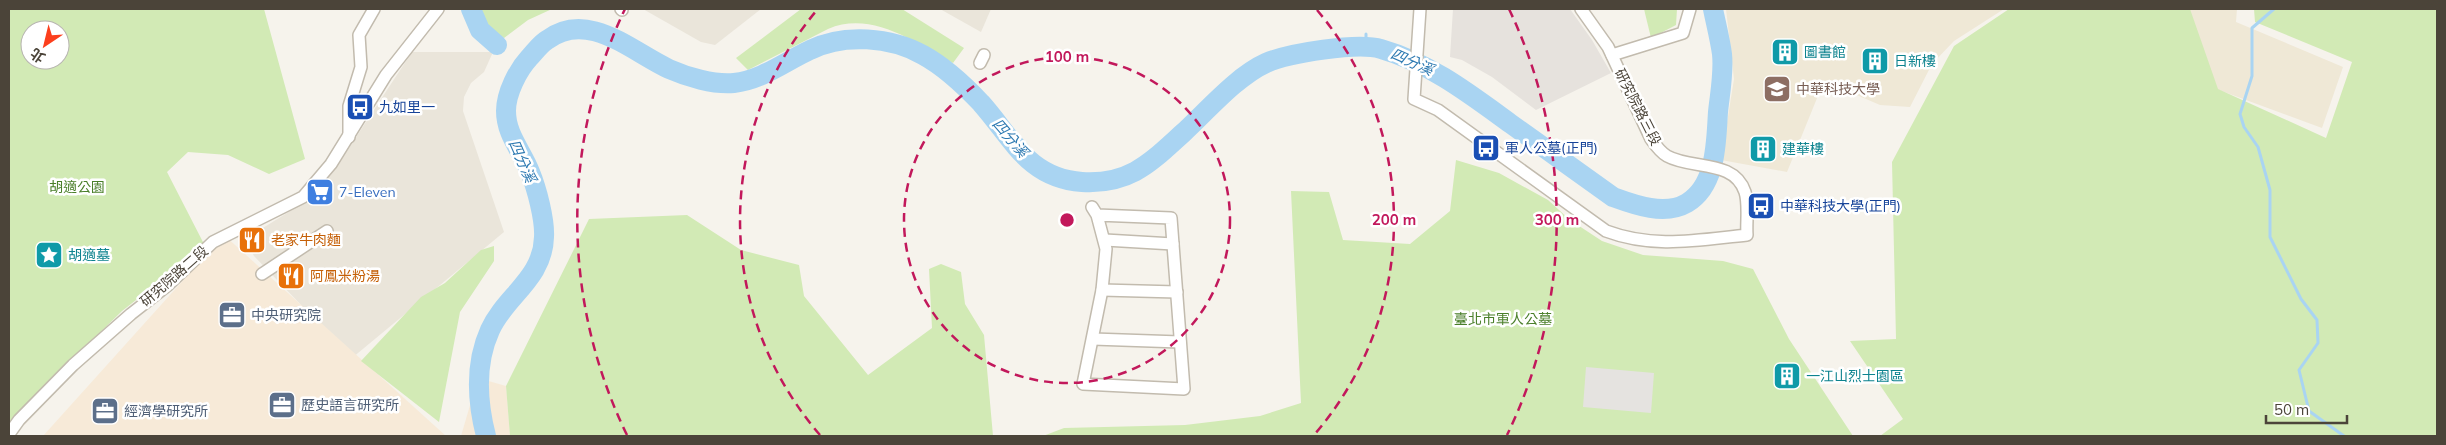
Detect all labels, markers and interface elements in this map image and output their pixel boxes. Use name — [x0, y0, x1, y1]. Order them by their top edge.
north arrow — [20, 20, 70, 70]
building icon: 圖書館 — [1770, 37, 1800, 67]
place label: 圖書館 — [1804, 43, 1846, 61]
text: 北 — [27, 44, 48, 67]
water label: 四分溪 — [1388, 44, 1438, 80]
building icon: 日新樓 — [1860, 46, 1890, 76]
text: 100 m — [1045, 47, 1089, 66]
place label: 日新樓 — [1894, 52, 1936, 70]
street label: 研究院路三段 — [1611, 65, 1665, 149]
school or university icon: 中華科技大學 — [1762, 74, 1792, 104]
place label: 中華科技大學 — [1796, 80, 1880, 98]
bus stop icon: 九如里一 — [345, 92, 375, 122]
place label: 九如里一 — [379, 98, 435, 116]
water label: 四分溪 — [988, 114, 1034, 162]
bus stop icon: 軍人公墓(正門) — [1471, 133, 1501, 163]
building icon: 建華樓 — [1748, 134, 1778, 164]
water label: 四分溪 — [505, 136, 541, 187]
place label: 軍人公墓(正門) — [1505, 139, 1598, 157]
place label: 建華樓 — [1782, 140, 1824, 158]
supermarket icon: 7-Eleven — [305, 177, 335, 207]
park label: 胡適公園 — [49, 178, 105, 196]
place label: 7-Eleven — [339, 183, 396, 201]
bus stop icon: 中華科技大學(正門) — [1746, 191, 1776, 221]
place label: 中華科技大學(正門) — [1780, 197, 1901, 215]
text: 200 m — [1372, 210, 1416, 229]
text: 300 m — [1535, 210, 1579, 229]
centre of rings — [1058, 211, 1076, 229]
restaurant icon: 老家牛肉麵 — [237, 225, 267, 255]
place label: 老家牛肉麵 — [271, 231, 341, 249]
place icon: 胡適墓 — [34, 240, 64, 270]
street label: 研究院路二段 — [136, 242, 212, 310]
place label: 胡適墓 — [68, 246, 110, 264]
restaurant icon: 阿鳳米粉湯 — [276, 261, 306, 291]
place label: 阿鳳米粉湯 — [310, 267, 380, 285]
office icon: 中央研究院 — [217, 300, 247, 330]
place label: 中央研究院 — [251, 306, 321, 324]
park label: 臺北市軍人公墓 — [1454, 310, 1552, 328]
building icon: 一江山烈士園區 — [1772, 361, 1802, 391]
place label: 一江山烈士園區 — [1806, 367, 1904, 385]
office icon: 歷史語言研究所 — [267, 390, 297, 420]
scale bar — [2266, 392, 2347, 424]
office icon: 經濟學研究所 — [90, 396, 120, 426]
place label: 歷史語言研究所 — [301, 396, 399, 414]
text: 50 m — [2274, 400, 2309, 419]
place label: 經濟學研究所 — [124, 402, 208, 420]

